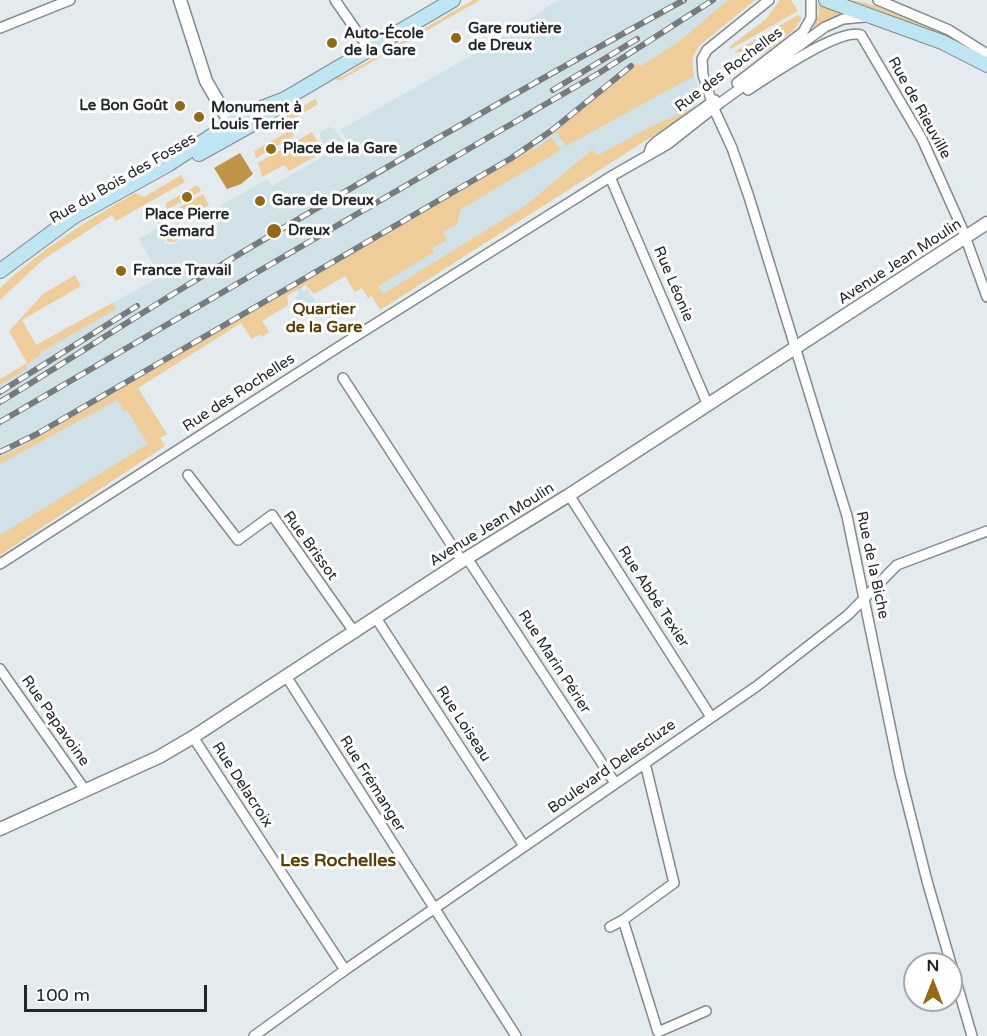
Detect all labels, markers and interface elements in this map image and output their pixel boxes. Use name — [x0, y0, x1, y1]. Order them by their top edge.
place label: Gare routière de Dreux — [468, 20, 561, 55]
street label: Rue des Rochelles — [672, 24, 786, 116]
place label: Auto-École de la Gare — [344, 25, 424, 60]
marker: Gare routière de Dreux — [449, 31, 463, 45]
marker: Auto-École de la Gare — [325, 36, 339, 50]
street label: Rue de Rieuville — [884, 54, 954, 162]
place label: Le Bon Goût — [79, 97, 168, 115]
marker: Le Bon Goût — [173, 99, 187, 113]
place label: Monument à Louis Terrier — [211, 99, 302, 134]
marker: Monument à Louis Terrier — [192, 110, 206, 124]
street label: Rue du Bois des Fosses — [47, 130, 199, 228]
place label: Place de la Gare — [283, 140, 397, 158]
marker: Place de la Gare — [264, 142, 278, 156]
marker: Place Pierre Semard — [180, 190, 194, 204]
place label: Gare de Dreux — [272, 192, 374, 210]
marker: Gare de Dreux — [253, 194, 267, 208]
place label: Place Pierre Semard — [145, 206, 229, 241]
street label: Avenue Jean Moulin — [835, 215, 965, 309]
marker: Dreux — [265, 222, 283, 240]
place label: Dreux — [288, 222, 330, 240]
street label: Rue Léonie — [649, 244, 697, 324]
place label: France Travail — [133, 262, 231, 280]
marker: France Travail — [114, 264, 128, 278]
district label: Quartier de la Gare — [286, 300, 362, 338]
street label: Rue des Rochelles — [180, 350, 298, 436]
street label: Avenue Jean Moulin — [426, 479, 558, 571]
street label: Rue Brissot — [279, 508, 341, 584]
street label: Rue de la Biche — [852, 509, 892, 621]
street label: Rue Abbé Texier — [614, 543, 692, 651]
street label: Rue Marin Périer — [514, 607, 594, 717]
street label: Rue Papavoine — [17, 672, 93, 770]
street label: Rue Loiseau — [432, 683, 494, 765]
street label: Boulevard Delescluze — [545, 716, 679, 818]
street label: Rue Frémanger — [335, 733, 409, 835]
street label: Rue Delacroix — [208, 739, 276, 831]
district label: Les Rochelles — [280, 850, 396, 872]
north arrow — [903, 952, 963, 1012]
text: N — [927, 956, 939, 976]
scale bar — [27, 973, 210, 1011]
text: 100 m — [35, 984, 90, 1006]

